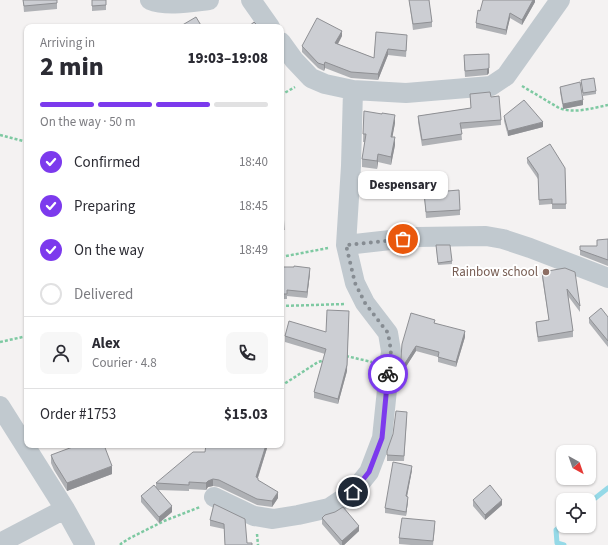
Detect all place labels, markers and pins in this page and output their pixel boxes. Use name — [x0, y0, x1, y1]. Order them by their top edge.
callout: Despensary — [358, 171, 448, 199]
pin — [386, 222, 420, 256]
place label: Rainbow school — [452, 263, 538, 281]
marker: Rainbow school — [541, 267, 551, 277]
pin — [336, 475, 370, 509]

